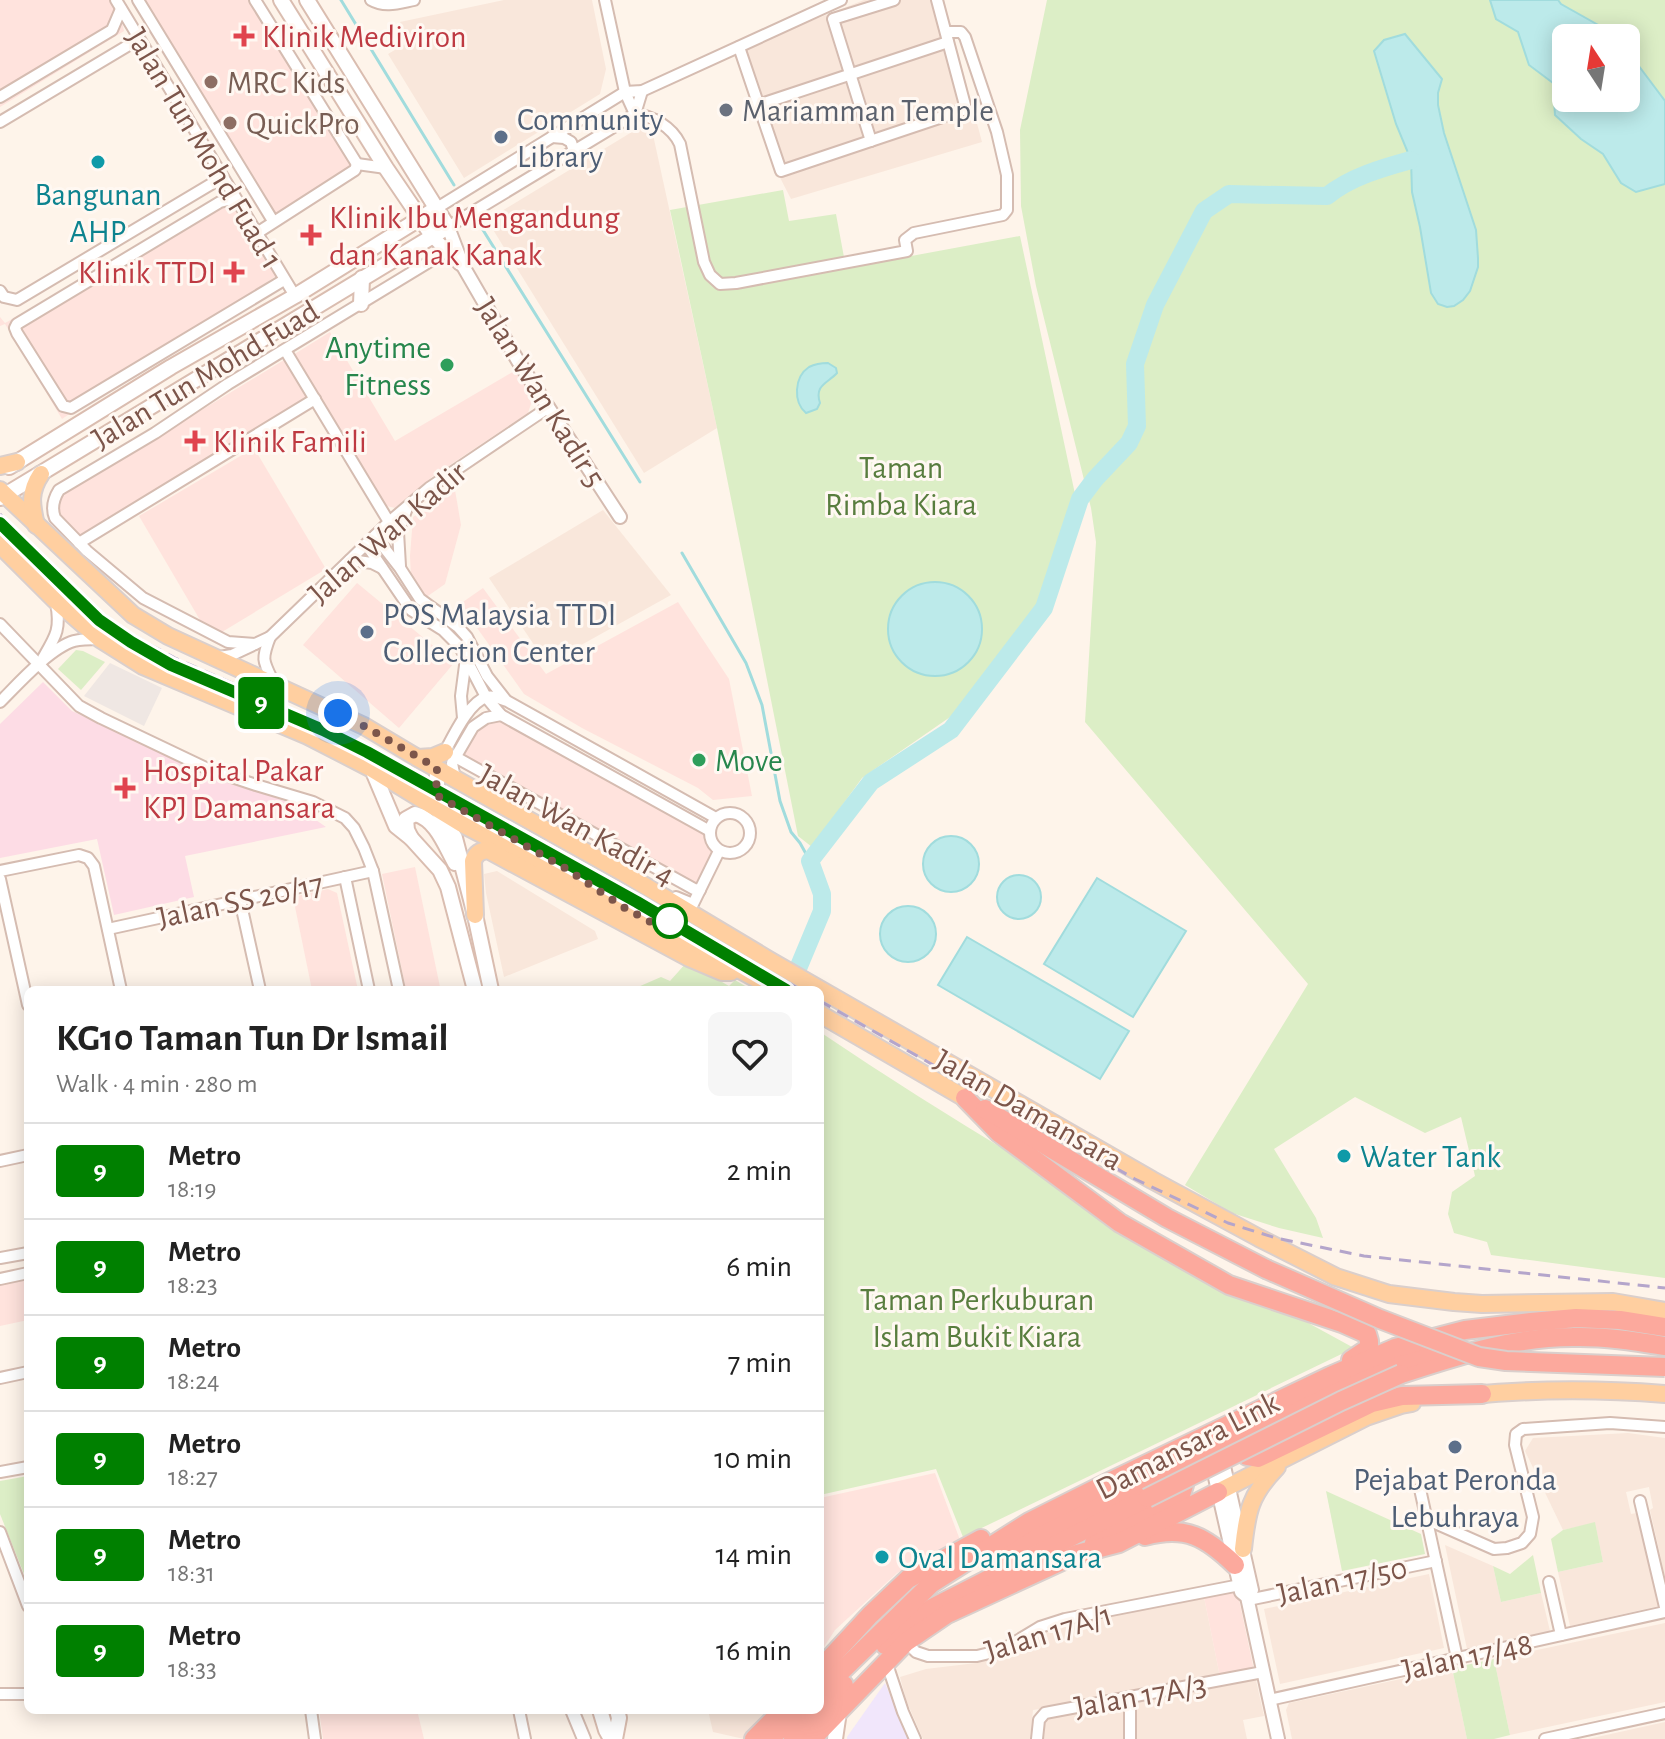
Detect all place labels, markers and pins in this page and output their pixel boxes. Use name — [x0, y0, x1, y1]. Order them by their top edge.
place label: Klinik Mediviron — [262, 21, 466, 53]
marker: Klinik Mediviron — [233, 25, 255, 47]
place label: MRC Kids — [227, 67, 345, 99]
marker: MRC Kids — [202, 73, 220, 91]
place label: Mariamman Temple — [742, 95, 994, 127]
marker: Mariamman Temple — [717, 101, 735, 119]
place label: Community Library — [517, 104, 664, 173]
place label: QuickPro — [246, 108, 360, 140]
marker: QuickPro — [221, 114, 239, 132]
marker: Community Library — [492, 128, 510, 146]
marker: Bangunan AHP — [89, 153, 107, 171]
place label: Bangunan AHP — [34, 179, 162, 248]
place label: Klinik Ibu Mengandung dan Kanak Kanak — [329, 202, 620, 271]
marker: Klinik Ibu Mengandung dan Kanak Kanak — [300, 224, 322, 246]
place label: Klinik TTDI — [78, 257, 216, 289]
marker: Klinik TTDI — [223, 261, 245, 283]
place label: Anytime Fitness — [325, 332, 431, 401]
marker: Anytime Fitness — [438, 356, 456, 374]
place label: Klinik Famili — [213, 426, 367, 458]
marker: Klinik Famili — [184, 430, 206, 452]
place label: POS Malaysia TTDI Collection Center — [383, 599, 616, 668]
marker: POS Malaysia TTDI Collection Center — [358, 623, 376, 641]
place label: Move — [715, 745, 783, 777]
marker: Move — [690, 751, 708, 769]
place label: Hospital Pakar KPJ Damansara — [143, 755, 335, 824]
marker: Hospital Pakar KPJ Damansara — [114, 777, 136, 799]
unlabelled marker — [653, 904, 687, 938]
place label: Water Tank — [1360, 1141, 1501, 1173]
marker: Water Tank — [1335, 1147, 1353, 1165]
marker: Pejabat Peronda Lebuhraya — [1446, 1438, 1464, 1456]
place label: Pejabat Peronda Lebuhraya — [1353, 1464, 1557, 1533]
place label: Oval Damansara — [898, 1542, 1102, 1574]
marker: Oval Damansara — [873, 1548, 891, 1566]

